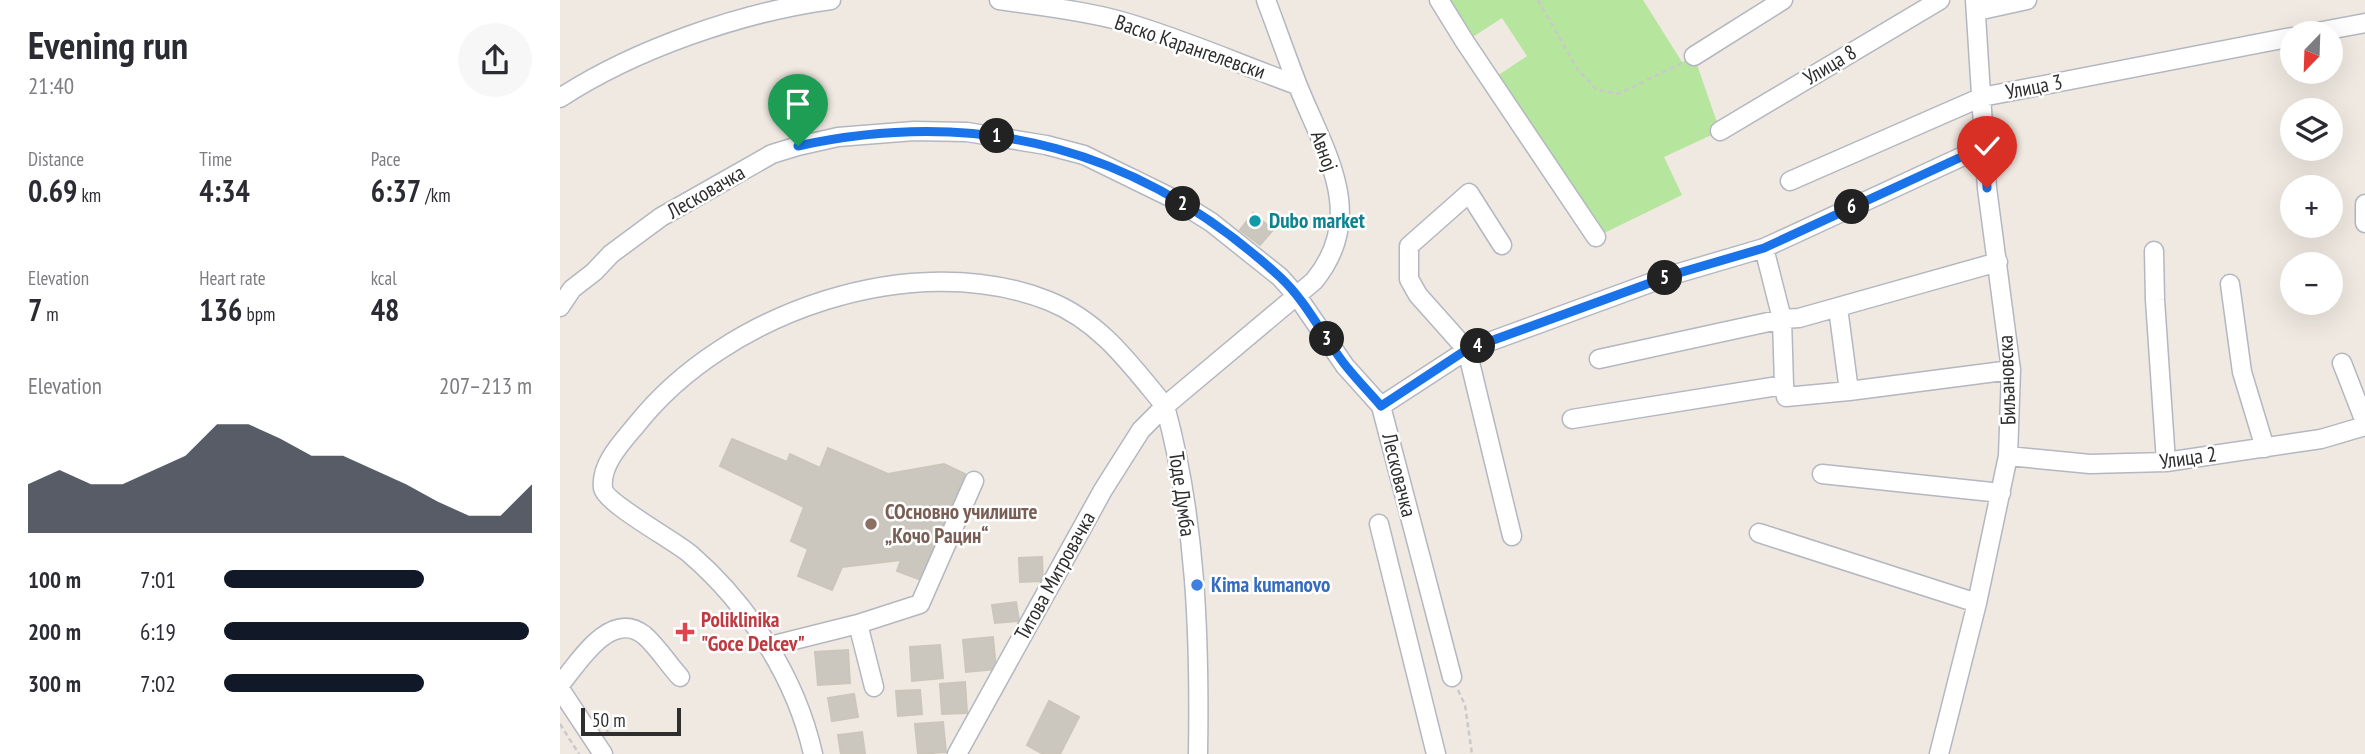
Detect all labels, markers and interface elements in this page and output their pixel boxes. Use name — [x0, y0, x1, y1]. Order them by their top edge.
street label: Васко Карангелевски — [1111, 8, 1269, 85]
text: Evening run — [28, 20, 188, 69]
north arrow — [2280, 21, 2343, 84]
map controls — [2280, 21, 2343, 315]
button: share — [458, 23, 532, 97]
street label: Улица 8 — [1798, 38, 1861, 91]
street label: Улица 3 — [2003, 68, 2065, 105]
text: 21:40 — [28, 71, 74, 100]
pin — [768, 74, 828, 146]
icon: arrive — [779, 85, 817, 123]
button: layers — [2280, 98, 2343, 161]
pin — [1957, 116, 2017, 188]
pin: 1 — [980, 118, 1014, 154]
text: 1 — [992, 123, 1001, 147]
street label: Авној — [1305, 127, 1344, 175]
icon: check — [1968, 127, 2006, 165]
text: Distance — [28, 147, 84, 171]
text: Time — [199, 147, 232, 171]
text: Pace — [371, 147, 401, 171]
street label: Лесковачка — [661, 159, 749, 225]
text: 0.69 — [28, 171, 77, 210]
text: 4:34 — [199, 171, 250, 210]
text: 6:37 — [371, 171, 421, 210]
button: + — [2280, 175, 2343, 238]
text: km — [77, 183, 101, 207]
text: /km — [421, 183, 451, 207]
pin: 2 — [1166, 186, 1200, 222]
pin: 6 — [1834, 190, 1870, 224]
text: 2 — [1178, 191, 1187, 215]
text: 6 — [1847, 194, 1856, 218]
place label: Dubo market — [1269, 207, 1365, 234]
marker: Dubo market — [1247, 213, 1263, 229]
button: − — [2280, 252, 2343, 315]
pin: 5 — [1648, 260, 1682, 296]
text: 5 — [1660, 265, 1669, 289]
text: Elevation — [28, 266, 89, 290]
text: Heart rate — [199, 266, 266, 290]
text: kcal — [371, 266, 397, 290]
text: 7 — [28, 290, 42, 329]
text: 136 — [199, 290, 242, 329]
text: 48 — [371, 290, 399, 329]
text: m — [42, 302, 59, 326]
text: bpm — [242, 302, 275, 326]
pin: 3 — [1310, 322, 1344, 356]
text: 3 — [1322, 326, 1331, 350]
pin: 4 — [1460, 328, 1496, 364]
text: 4 — [1473, 333, 1482, 357]
street label: Биљановска — [1991, 335, 2022, 426]
text: Elevation — [28, 371, 102, 400]
text: 207–213 m — [439, 371, 532, 400]
street label: Лесковачка — [1376, 429, 1423, 520]
street label: Улица 2 — [2158, 440, 2218, 475]
street label: Тоде Думба — [1163, 450, 1202, 538]
place label: СОсновно училиште „Кочо Рацин“ — [885, 498, 1038, 549]
street label: Титова Митровачка — [1008, 507, 1101, 645]
marker: СОсновно училиште „Кочо Рацин“ — [863, 516, 879, 532]
text: 100 m — [28, 565, 81, 594]
text: 7:01 — [140, 565, 176, 594]
place label: Kima kumanovo — [1211, 571, 1330, 598]
marker: Kima kumanovo — [1189, 577, 1205, 593]
place label: Poliklinika "Goce Delcev" — [701, 606, 805, 657]
text: 200 m — [28, 617, 81, 646]
text: 6:19 — [140, 617, 176, 646]
marker: Poliklinika "Goce Delcev" — [675, 622, 695, 642]
text: 300 m — [28, 669, 81, 698]
text: 7:02 — [140, 669, 176, 698]
scale bar — [581, 705, 681, 737]
text: 50 m — [592, 708, 626, 732]

